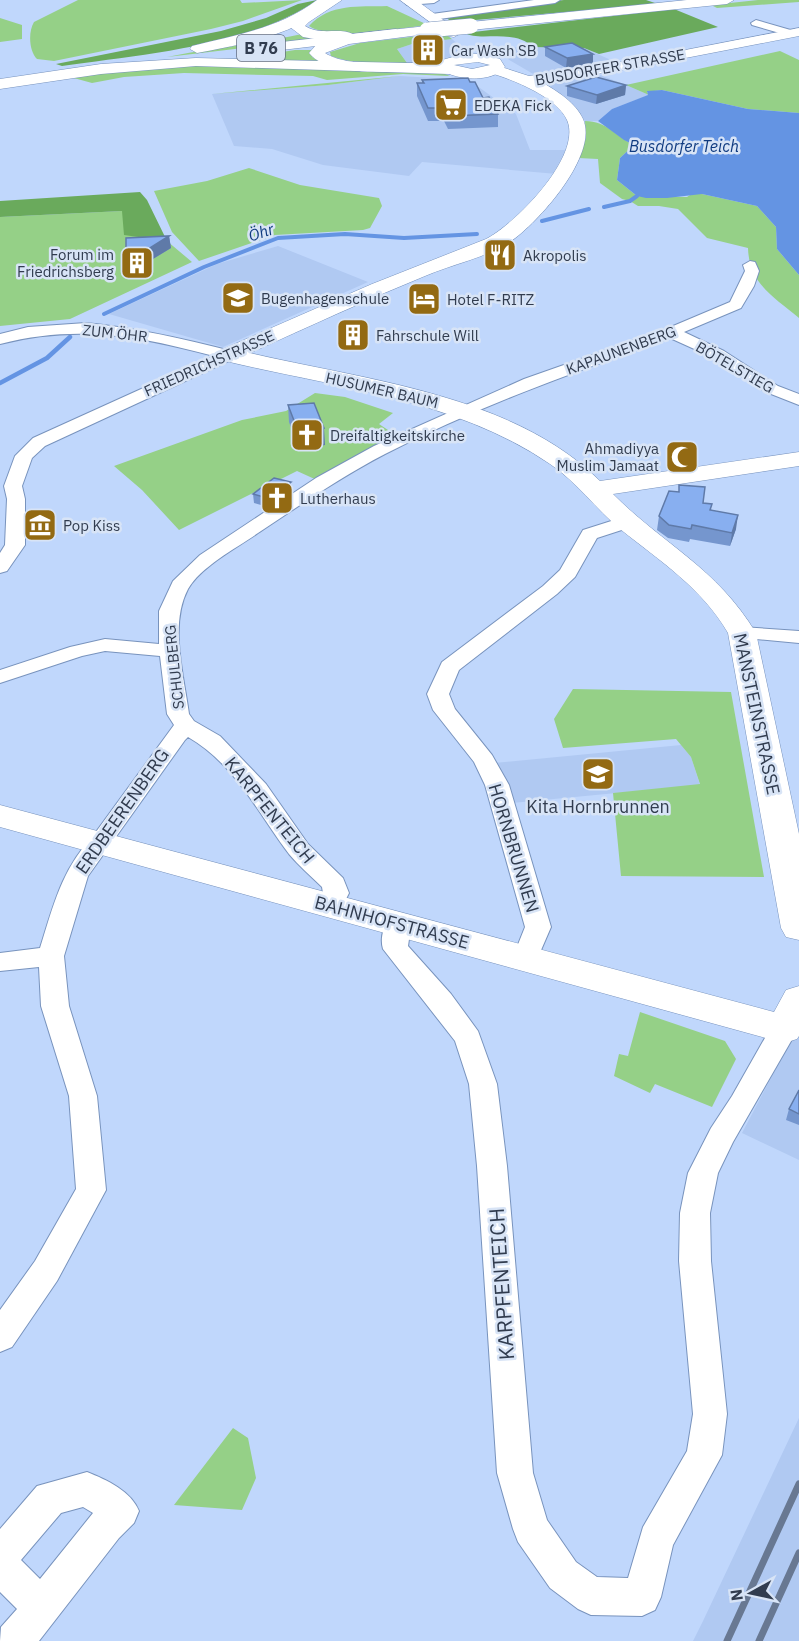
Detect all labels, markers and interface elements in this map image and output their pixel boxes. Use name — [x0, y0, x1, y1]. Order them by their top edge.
building icon: Car Wash SB — [410, 32, 446, 68]
road number: B 76 — [237, 35, 285, 61]
place label: Car Wash SB — [451, 41, 536, 60]
street label: BUSDORFER STRASSE — [534, 44, 686, 90]
supermarket icon: EDEKA Fick — [433, 87, 469, 123]
place label: EDEKA Fick — [474, 96, 552, 115]
water label: Busdorfer Teich — [629, 136, 739, 156]
water label: Öhr — [246, 218, 278, 246]
restaurant icon: Akropolis — [482, 237, 518, 273]
place label: Forum im Friedrichsberg — [17, 245, 114, 281]
building icon: Forum im Friedrichsberg — [119, 245, 155, 281]
place label: Akropolis — [523, 246, 587, 265]
school or university icon: Bugenhagenschule — [220, 280, 256, 316]
hotel icon: Hotel F-RITZ — [406, 281, 442, 317]
place label: Bugenhagenschule — [261, 289, 389, 308]
place label: Hotel F-RITZ — [447, 290, 535, 309]
building icon: Fahrschule Will — [335, 317, 371, 353]
street label: ZUM ÖHR — [81, 320, 149, 346]
street label: KAPAUNENBERG — [563, 321, 679, 379]
street label: FRIEDRICHSTRASSE — [141, 326, 277, 400]
place label: Fahrschule Will — [376, 326, 479, 345]
street label: BÖTELSTIEG — [693, 337, 777, 397]
street label: HUSUMER BAUM — [324, 368, 440, 412]
church icon: Dreifaltigkeitskirche — [289, 417, 325, 453]
place label: Dreifaltigkeitskirche — [330, 426, 465, 445]
place label: Ahmadiyya Muslim Jamaat — [556, 439, 659, 475]
mosque icon: Ahmadiyya Muslim Jamaat — [664, 439, 700, 475]
church icon: Lutherhaus — [259, 480, 295, 516]
place label: Lutherhaus — [300, 489, 376, 508]
museum icon: Pop Kiss — [22, 507, 58, 543]
place label: Pop Kiss — [63, 516, 120, 535]
street label: SCHULBERG — [160, 624, 188, 710]
street label: MANSTEINSTRASSE — [729, 631, 785, 797]
street label: ERDBEERENBERG — [70, 744, 174, 878]
street label: KARPFENTEICH — [220, 752, 320, 868]
school or university icon: Kita Hornbrunnen — [580, 756, 616, 792]
street label: HORNBRUNNEN — [483, 781, 545, 915]
place label: Kita Hornbrunnen — [526, 795, 670, 818]
street label: BAHNHOFSTRASSE — [312, 890, 472, 954]
street label: KARPFENTEICH — [482, 1207, 520, 1361]
north arrow — [721, 1563, 781, 1623]
text: N — [725, 1588, 747, 1602]

